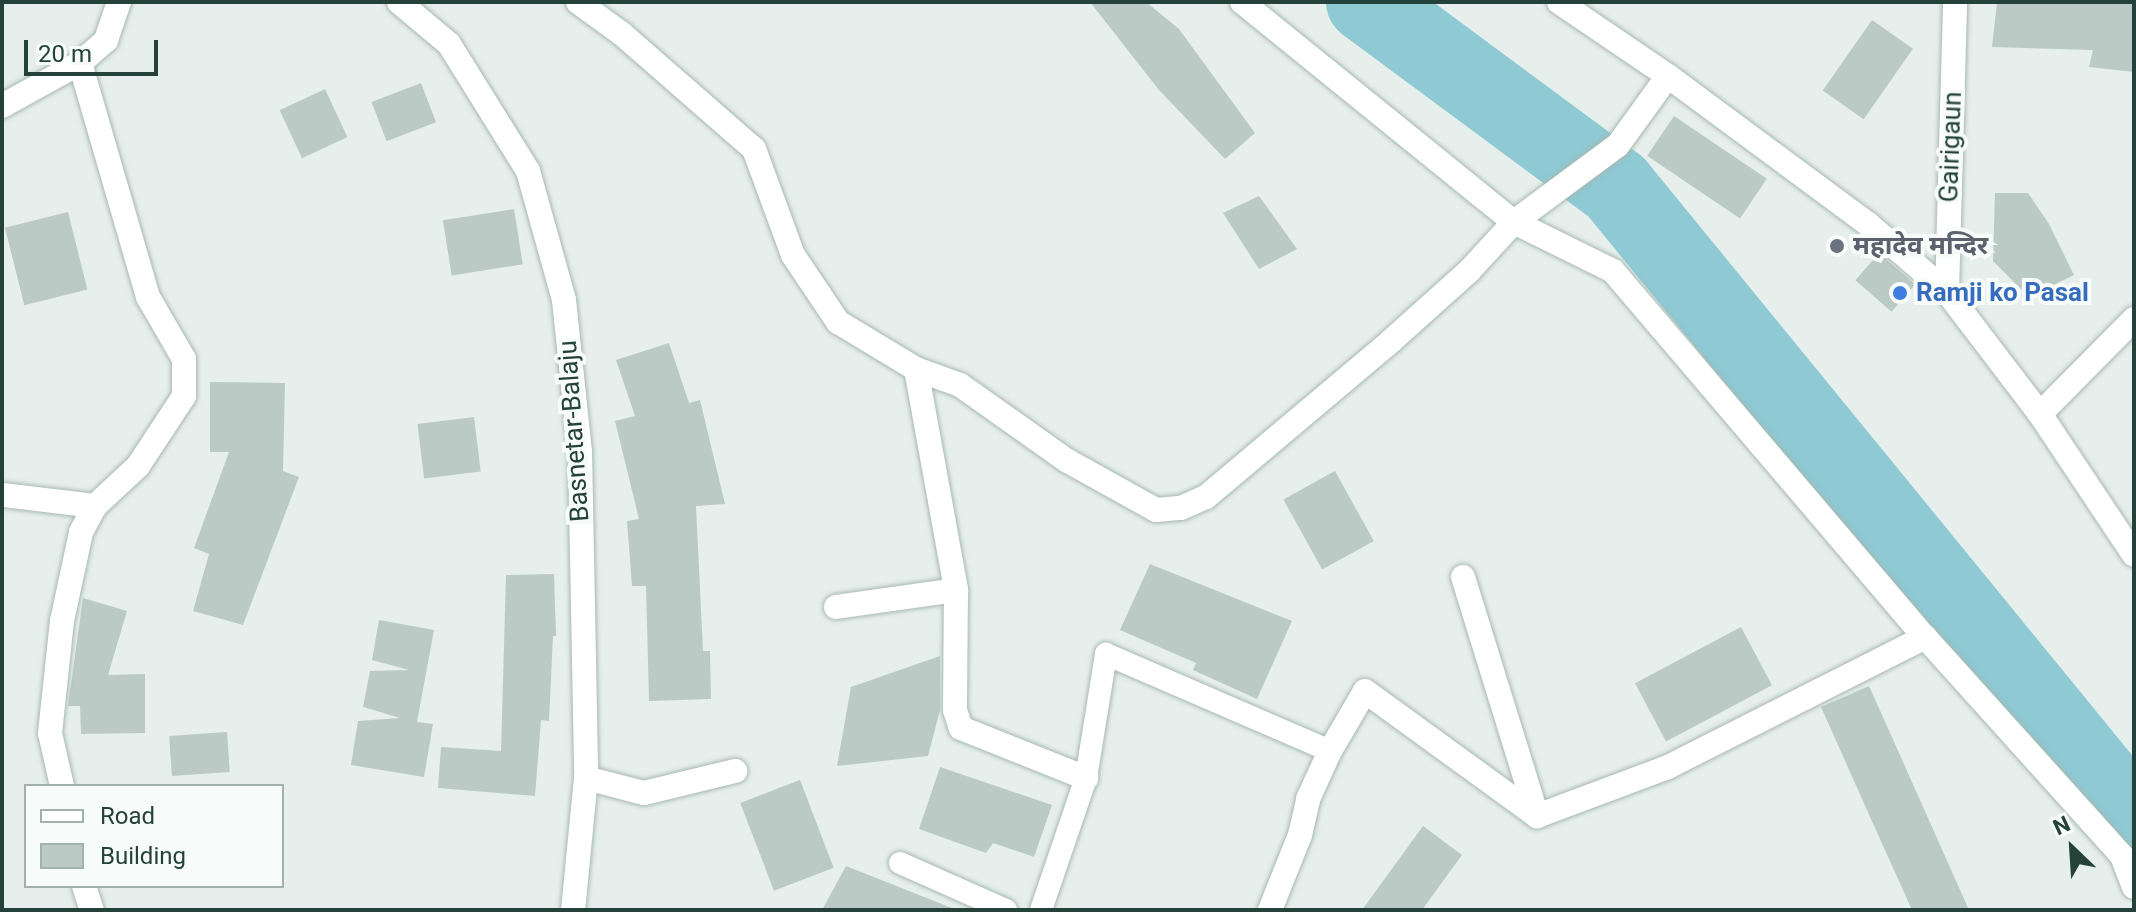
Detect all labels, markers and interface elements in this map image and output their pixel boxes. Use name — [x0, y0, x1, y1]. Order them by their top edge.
scale bar — [28, 24, 162, 74]
text: 20 m — [38, 40, 92, 68]
street label: Gairigaun — [1933, 91, 1969, 203]
place label: महादेव मन्दिर — [1853, 230, 1988, 262]
marker: महादेव मन्दिर — [1828, 237, 1846, 255]
place label: Ramji ko Pasal — [1916, 277, 2089, 309]
marker: Ramji ko Pasal — [1891, 284, 1909, 302]
street label: Basnetar-Balaju — [552, 339, 596, 523]
legend — [24, 784, 284, 888]
text: Road — [100, 802, 155, 830]
north arrow — [2032, 808, 2112, 888]
text: N — [2049, 811, 2074, 840]
text: Building — [100, 842, 186, 870]

